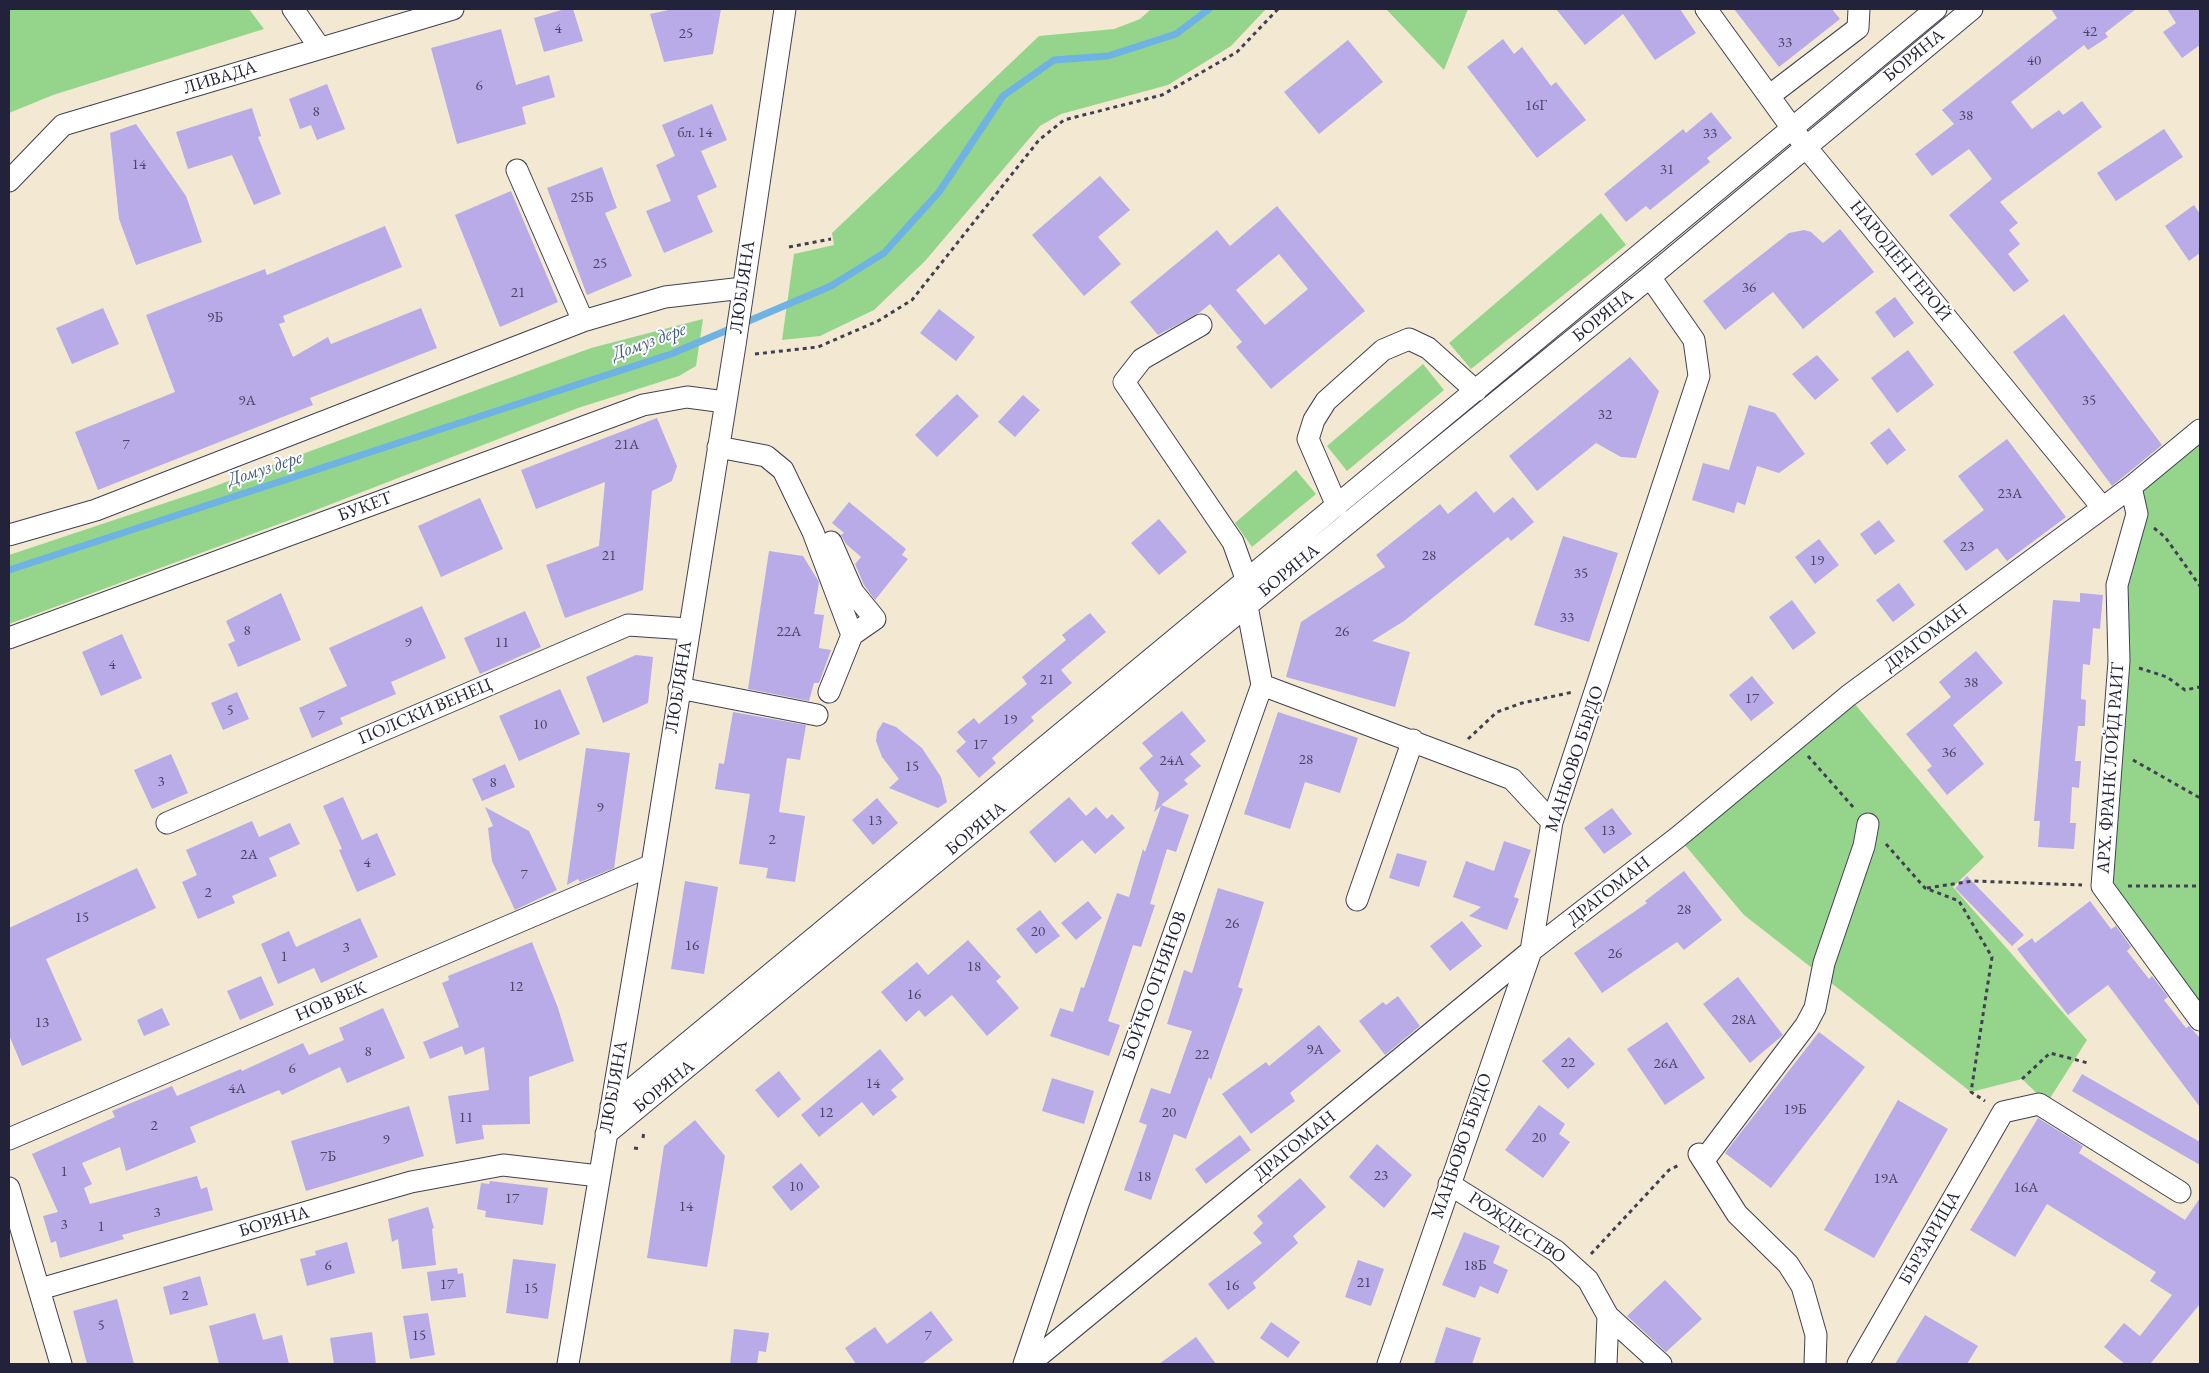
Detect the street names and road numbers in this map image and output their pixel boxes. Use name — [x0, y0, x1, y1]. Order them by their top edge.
street label: БОРЯНА — [1879, 25, 1949, 87]
street label: ЛИВАДА — [181, 57, 259, 99]
street label: НАРОДЕН ГЕРОЙ — [1845, 196, 1955, 326]
street label: ЛЮБЛЯНА — [726, 239, 760, 335]
street label: БОРЯНА — [1568, 285, 1638, 347]
street label: БУКЕТ — [335, 487, 395, 527]
street label: БОРЯНА — [1254, 540, 1324, 602]
street label: ДРАГОМАН — [1880, 599, 1972, 677]
street label: ЛЮБЛЯНА — [661, 639, 697, 735]
street label: АРХ. ФРАНК ЛОЙД РАИТ — [2093, 662, 2129, 874]
street label: ПОЛСКИ ВЕНЕЦ — [355, 674, 495, 750]
street label: МАНЬОВО БЪРДО — [1541, 683, 1609, 835]
street label: БОРЯНА — [941, 797, 1011, 861]
street label: ДРАГОМАН — [1563, 852, 1655, 930]
street label: БОЙЧО ОГНЯНОВ — [1118, 909, 1192, 1063]
street label: НОВ ВЕК — [292, 977, 370, 1027]
street label: ЛЮБЛЯНА — [595, 1039, 633, 1135]
street label: БОРЯНА — [629, 1056, 699, 1118]
street label: МАНЬОВО БЪРДО — [1427, 1070, 1497, 1222]
street label: ДРАГОМАН — [1250, 1106, 1340, 1186]
street label: БЪРЗАРИЦА — [1895, 1187, 1965, 1289]
street label: РОЖДЕСТВО — [1464, 1188, 1570, 1268]
street label: БОРЯНА — [236, 1202, 312, 1242]

